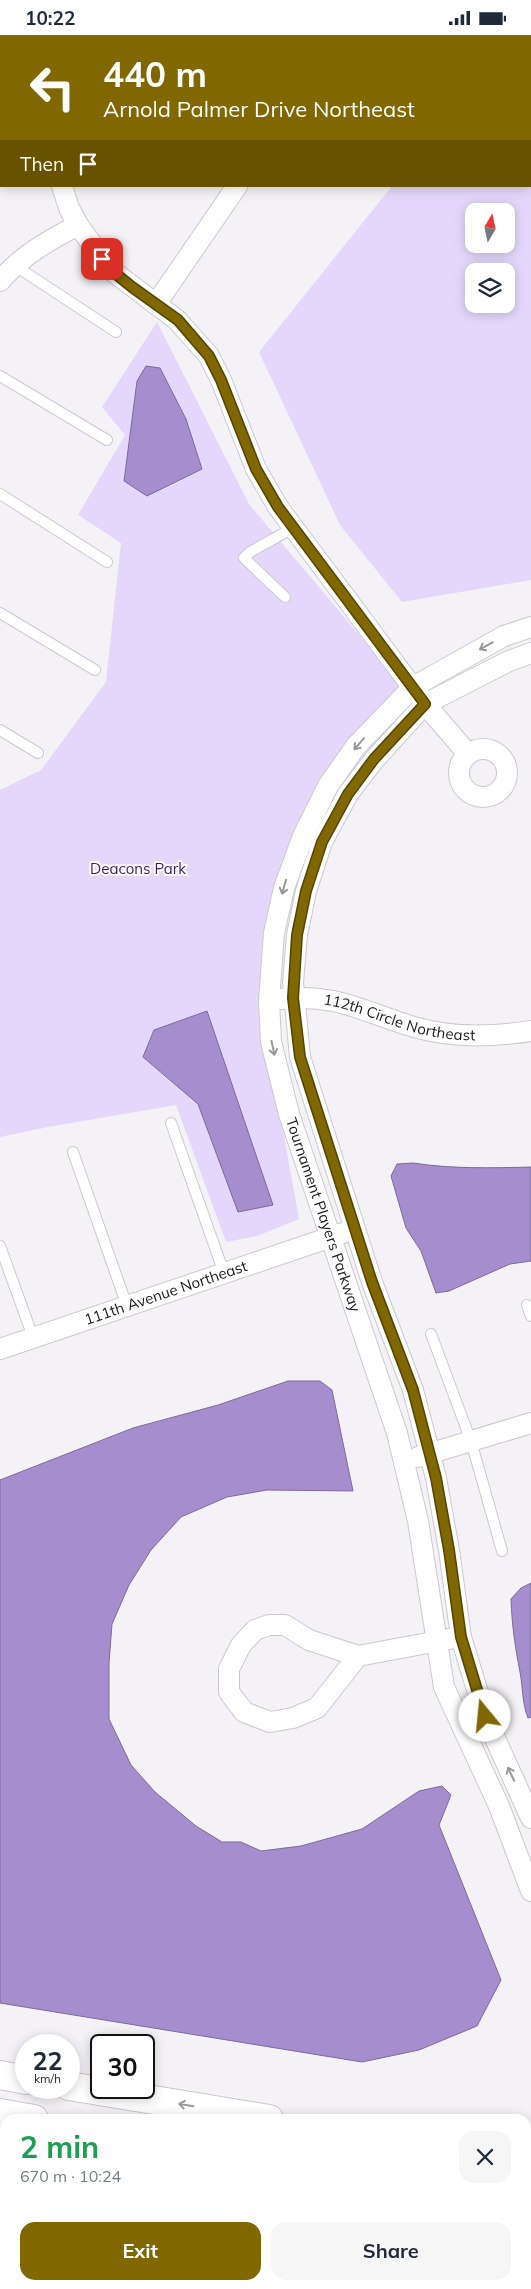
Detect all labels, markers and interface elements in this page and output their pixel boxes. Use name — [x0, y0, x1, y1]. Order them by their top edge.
text: 10:22 — [25, 6, 75, 30]
text: 440 m — [103, 52, 207, 96]
icon: left — [20, 55, 85, 120]
text: Arnold Palmer Drive Northeast — [103, 95, 415, 123]
icon: arrive — [74, 150, 102, 178]
text: Then — [20, 152, 64, 176]
north arrow — [465, 203, 515, 253]
map controls — [465, 203, 515, 313]
pin — [81, 238, 123, 280]
icon: arrive — [88, 245, 116, 273]
button: layers — [465, 263, 515, 313]
one-way arrow — [479, 641, 494, 651]
one-way arrow — [353, 738, 365, 751]
park label: Deacons Park — [90, 859, 186, 878]
one-way arrow — [279, 879, 289, 895]
street label: 112th Circle Northeast — [322, 989, 475, 1044]
one-way arrow — [269, 1040, 278, 1056]
street label: Tournament Players Parkway — [282, 1115, 365, 1314]
street label: 111th Avenue Northeast — [82, 1256, 250, 1329]
position arrow — [458, 1689, 510, 1741]
one-way arrow — [505, 1767, 515, 1782]
speed limit sign: 30 — [90, 2034, 155, 2099]
text: 22 — [32, 2045, 63, 2076]
text: km/h — [34, 2071, 61, 2086]
one-way arrow — [178, 2100, 194, 2110]
text: 2 min — [20, 2128, 99, 2166]
button: close — [459, 2131, 511, 2183]
text: 670 m · 10:24 — [20, 2166, 121, 2186]
button: Exit — [20, 2222, 261, 2280]
button: Share — [271, 2222, 511, 2280]

